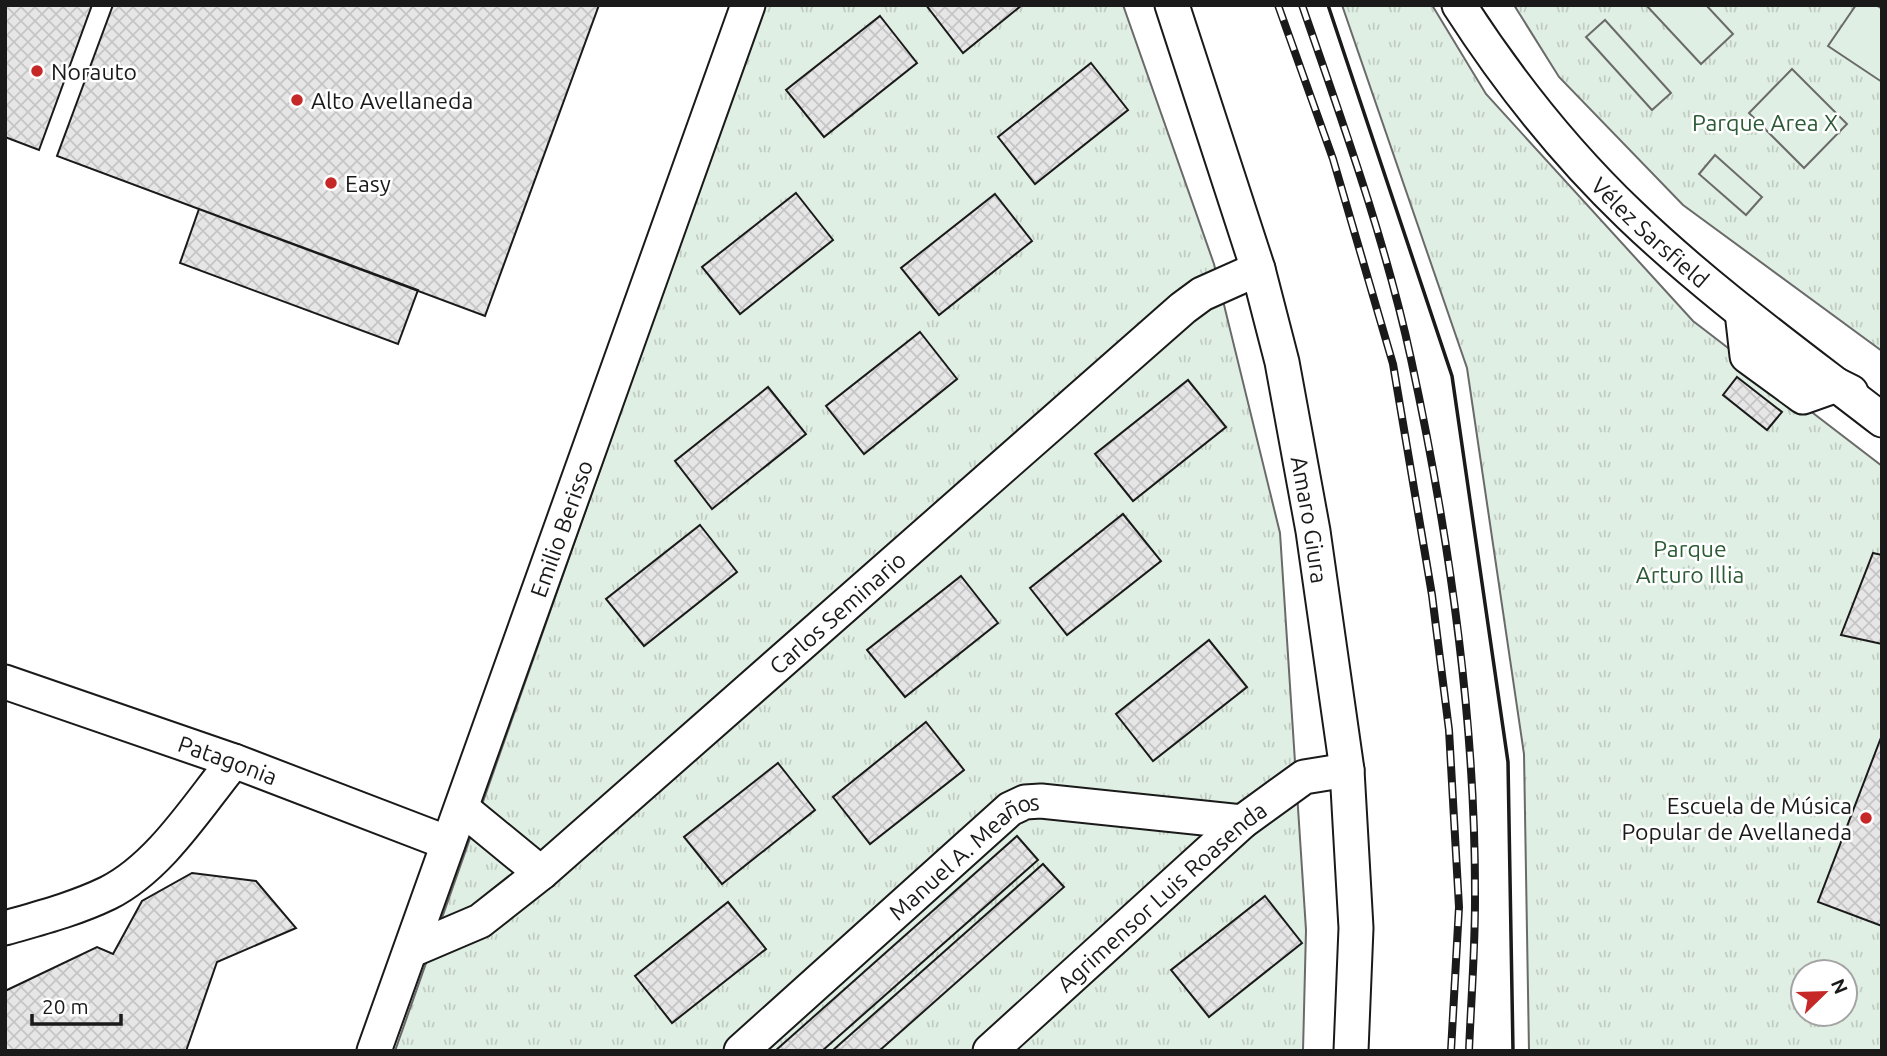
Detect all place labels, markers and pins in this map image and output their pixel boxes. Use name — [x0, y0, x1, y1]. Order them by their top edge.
place label: Norauto — [51, 59, 137, 84]
marker: Norauto — [29, 63, 45, 79]
place label: Alto Avellaneda — [311, 88, 473, 113]
marker: Alto Avellaneda — [289, 92, 305, 108]
place label: Easy — [345, 171, 391, 196]
marker: Easy — [323, 175, 339, 191]
place label: Escuela de Música Popular de Avellaneda — [1622, 793, 1852, 844]
marker: Escuela de Música Popular de Avellaneda — [1858, 810, 1874, 826]

